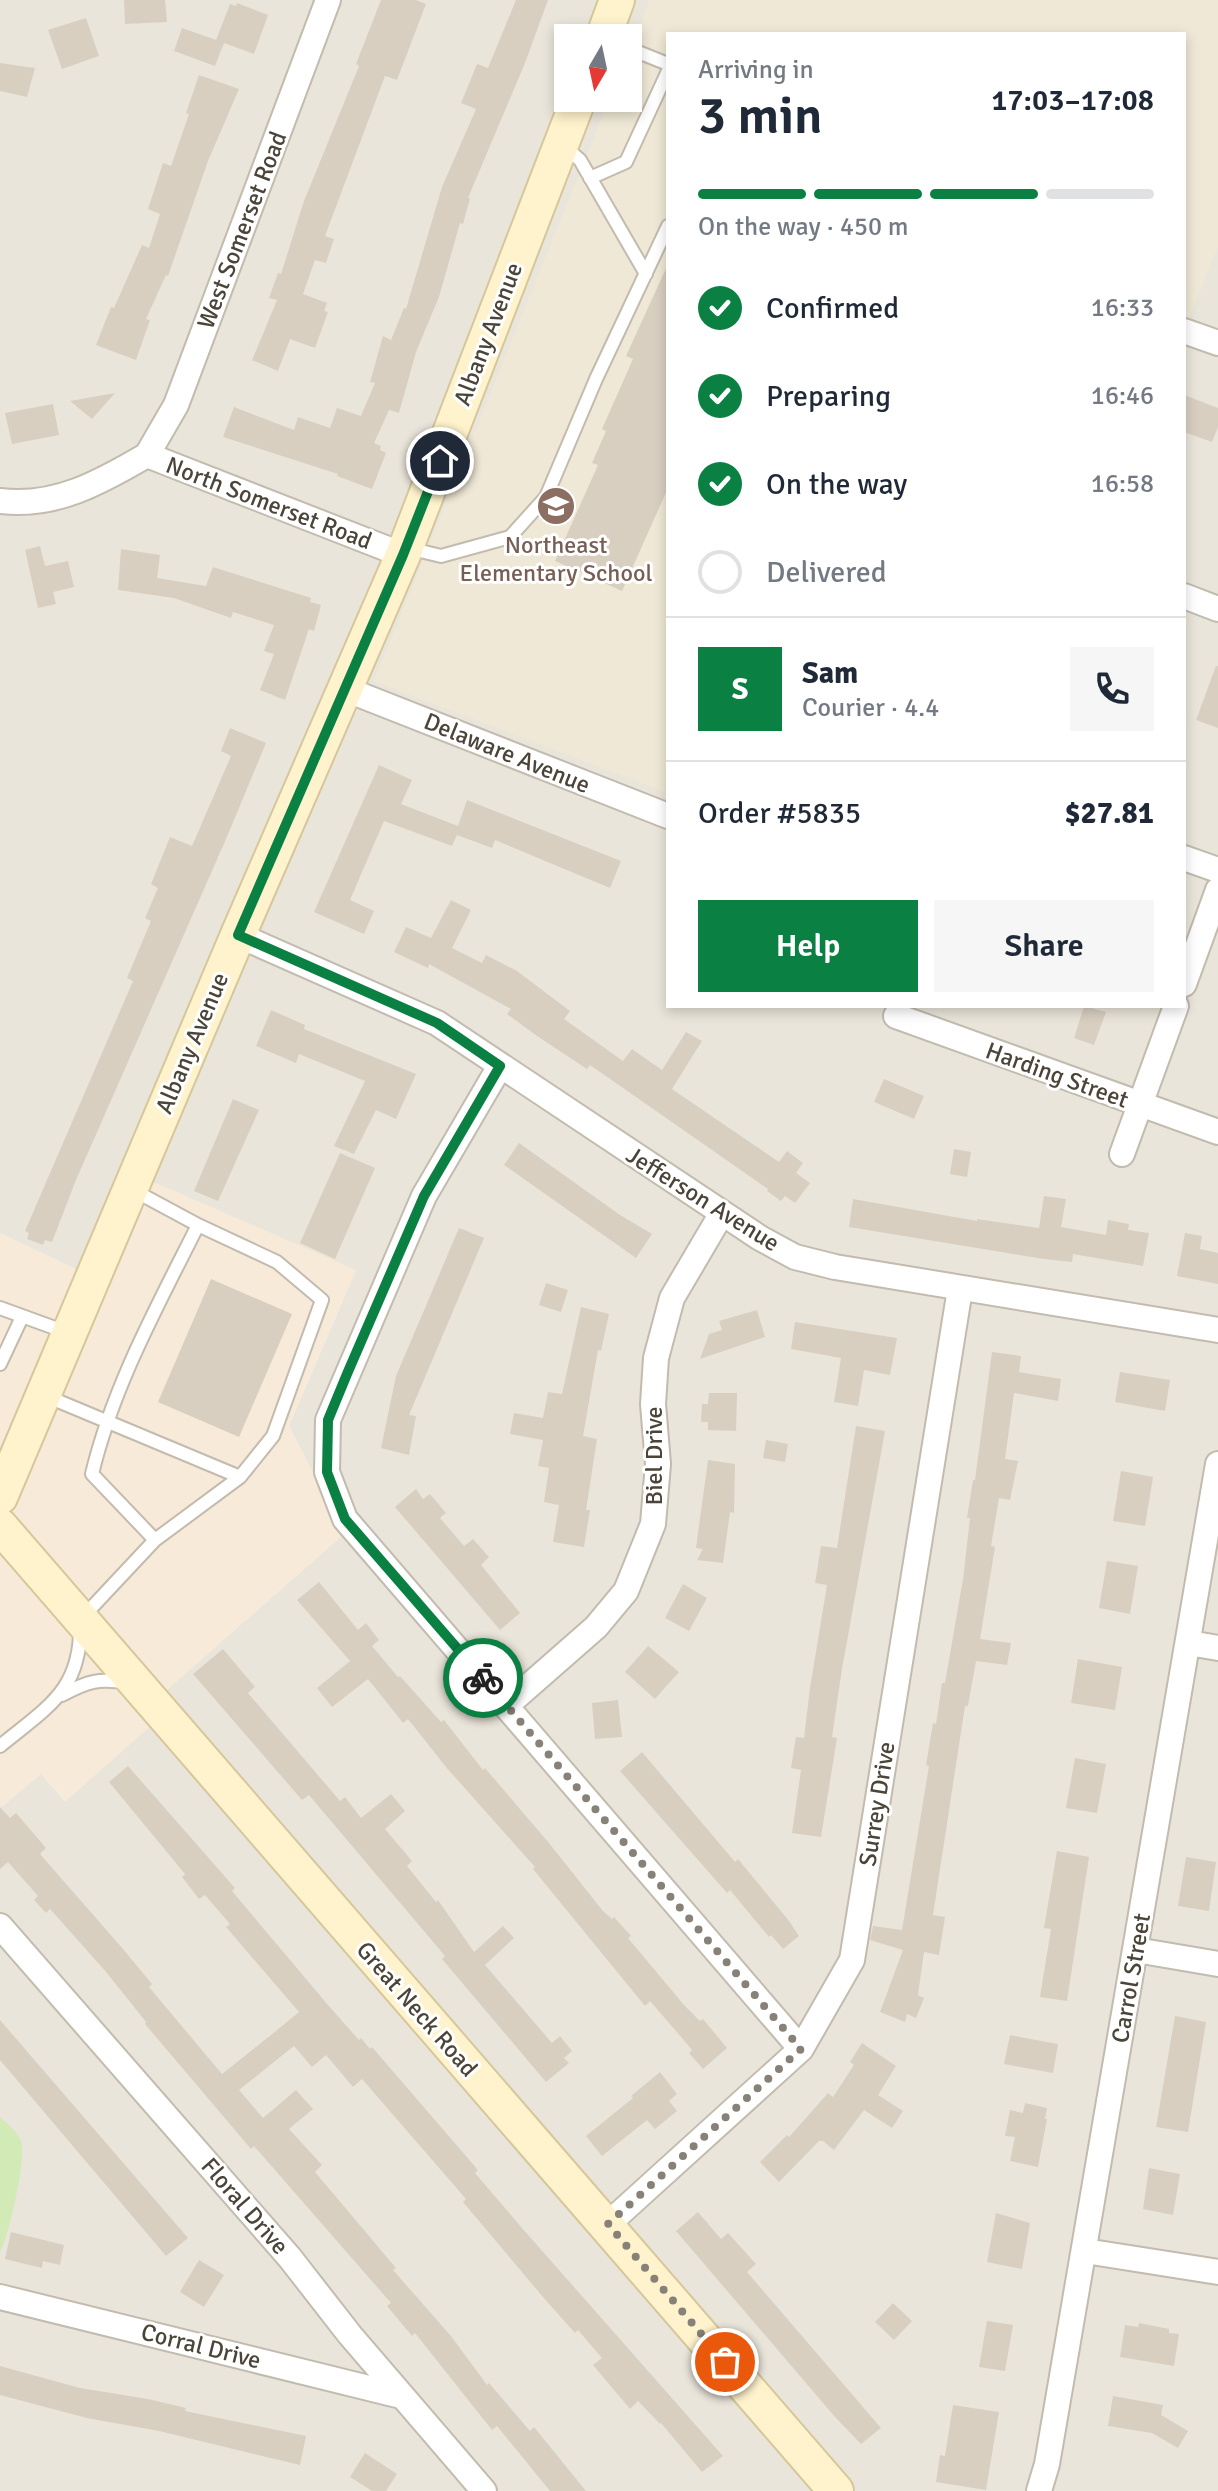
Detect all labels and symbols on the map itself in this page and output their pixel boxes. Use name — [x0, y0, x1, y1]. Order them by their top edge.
north arrow — [554, 24, 642, 112]
street label: West Somerset Road — [191, 127, 293, 333]
street label: Albany Avenue — [447, 258, 529, 410]
pin — [406, 427, 474, 495]
street label: North Somerset Road — [162, 450, 376, 556]
school or university icon: Northeast Elementary School — [535, 485, 577, 527]
place label: Northeast Elementary School — [460, 530, 652, 588]
street label: Delaware Avenue — [420, 706, 594, 800]
street label: Albany Avenue — [149, 968, 235, 1118]
street label: Harding Street — [982, 1035, 1132, 1115]
street label: Jefferson Avenue — [621, 1140, 785, 1258]
street label: Biel Drive — [639, 1406, 669, 1506]
courier — [443, 1638, 523, 1718]
street label: Surrey Drive — [852, 1740, 902, 1868]
street label: Carrol Street — [1105, 1911, 1157, 2045]
street label: Great Neck Road — [350, 1935, 484, 2083]
street label: Floral Drive — [195, 2151, 295, 2261]
street label: Corral Drive — [138, 2317, 264, 2375]
pin — [691, 2328, 759, 2396]

